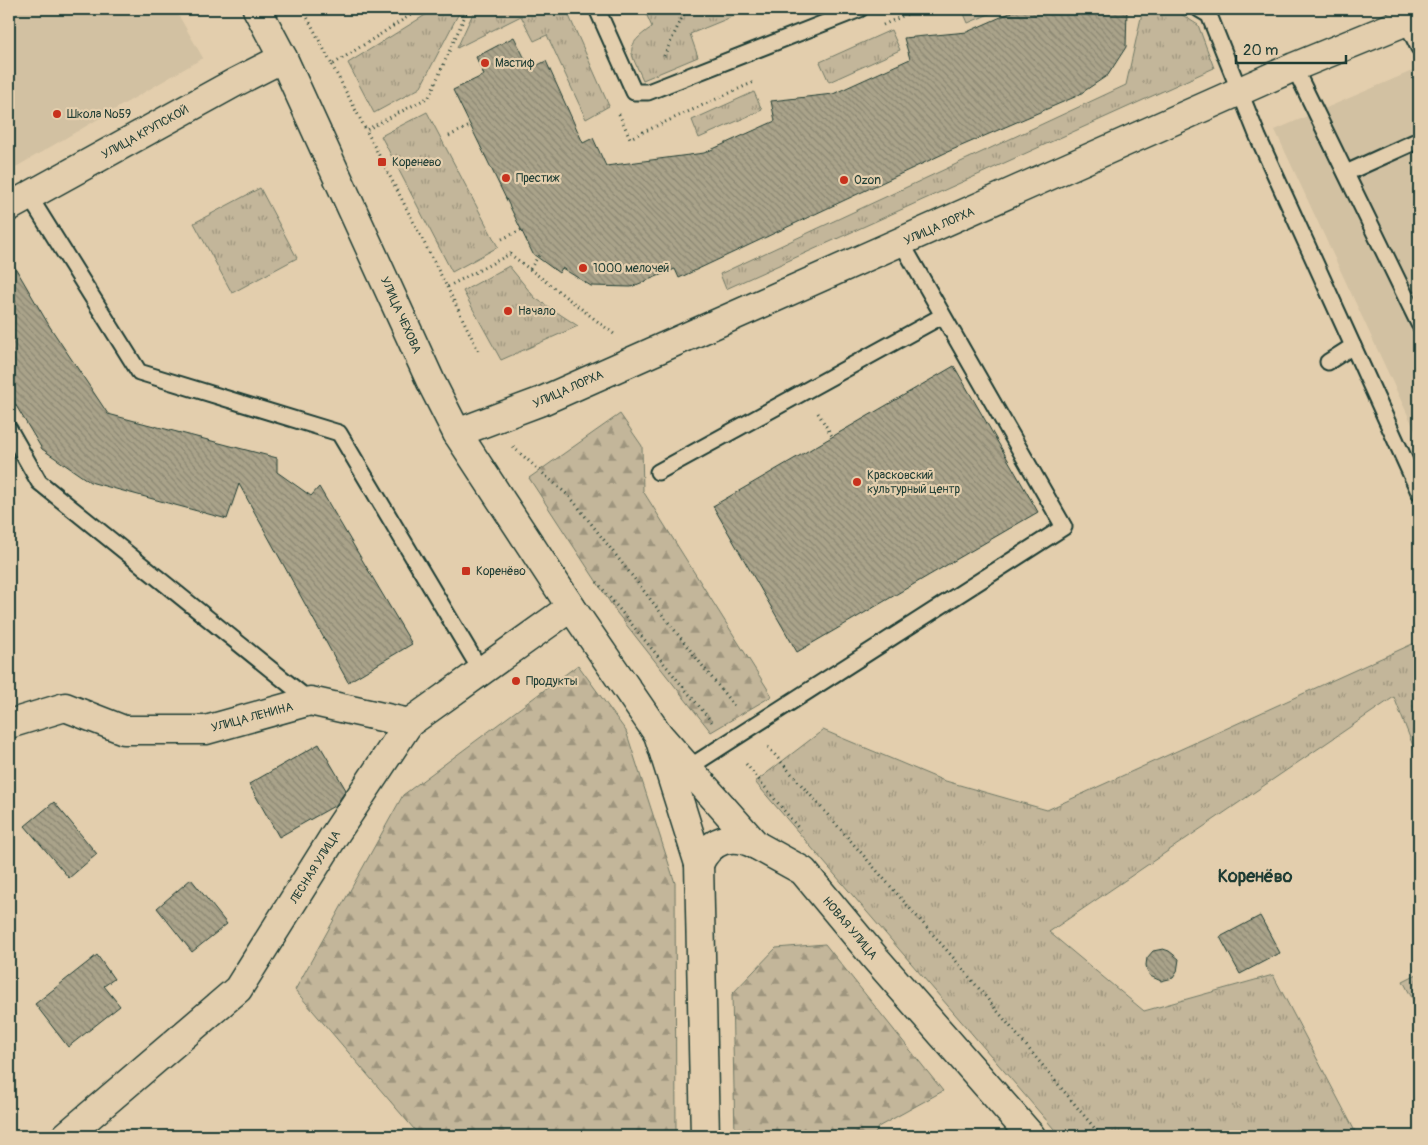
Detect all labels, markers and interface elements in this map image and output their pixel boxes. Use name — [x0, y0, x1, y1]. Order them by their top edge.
scale bar — [1236, 32, 1346, 64]
text: 20 m — [1243, 41, 1278, 60]
place label: Мастиф — [495, 56, 535, 71]
marker: Мастиф — [479, 57, 491, 69]
street label: УЛИЦА КРУПСКОЙ — [99, 102, 191, 162]
place label: Школа №59 — [67, 107, 131, 122]
marker: Школа №59 — [51, 108, 63, 120]
place label: Коренево — [392, 155, 442, 170]
marker: Коренево — [376, 156, 388, 168]
place label: Престиж — [516, 171, 560, 186]
marker: Престиж — [500, 172, 512, 184]
place label: Ozon — [854, 173, 881, 188]
marker: Ozon — [838, 174, 850, 186]
street label: УЛИЦА ЛОРХА — [902, 204, 977, 249]
place label: 1000 мелочей — [593, 261, 669, 276]
marker: 1000 мелочей — [577, 262, 589, 274]
street label: УЛИЦА ЧЕХОВА — [377, 274, 424, 356]
place label: Начало — [518, 304, 556, 319]
marker: Начало — [502, 305, 514, 317]
street label: УЛИЦА ЛОРХА — [531, 367, 606, 412]
place label: Красковский культурный центр — [867, 468, 960, 497]
marker: Красковский культурный центр — [851, 476, 863, 488]
place label: Коренёво — [476, 564, 526, 579]
marker: Коренёво — [460, 565, 472, 577]
place label: Продукты — [526, 674, 578, 689]
marker: Продукты — [510, 675, 522, 687]
street label: УЛИЦА ЛЕНИНА — [210, 699, 295, 736]
street label: ЛЕСНАЯ УЛИЦА — [286, 828, 344, 908]
district label: Коренёво — [1218, 865, 1293, 888]
street label: НОВАЯ УЛИЦА — [819, 894, 880, 963]

